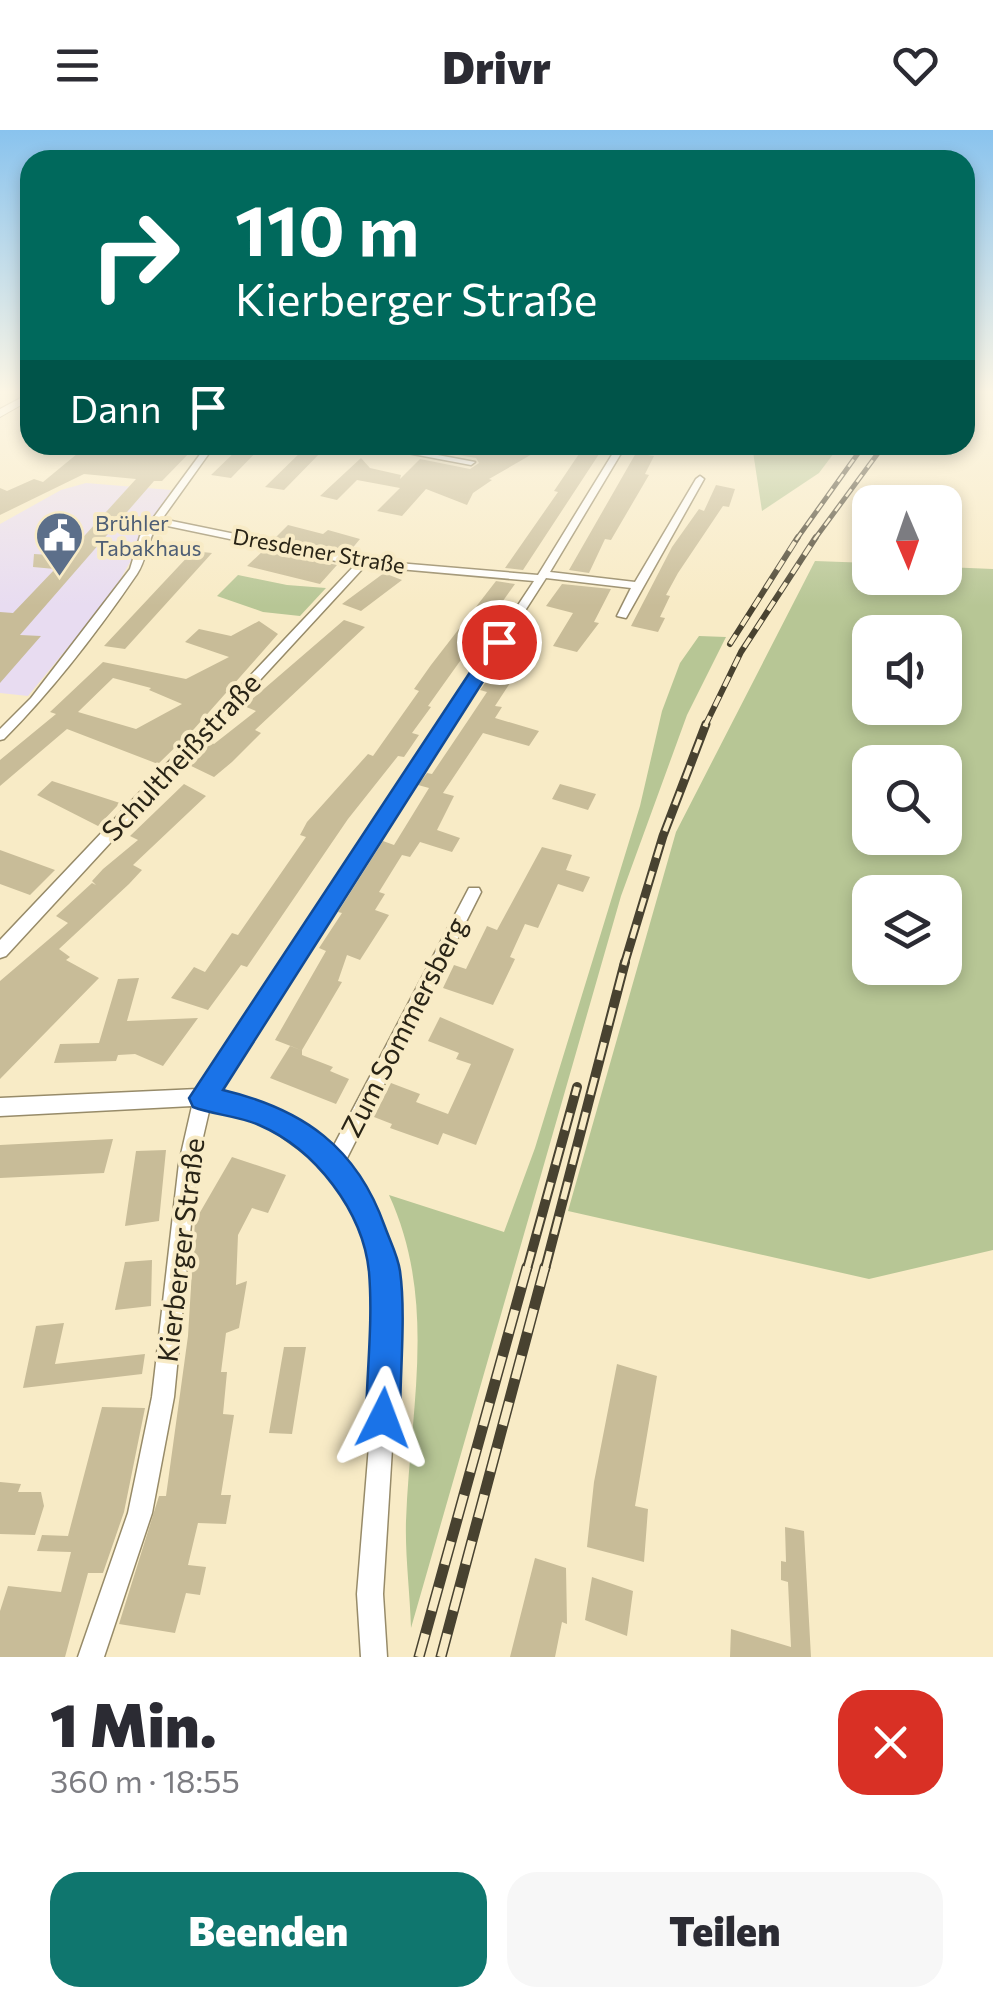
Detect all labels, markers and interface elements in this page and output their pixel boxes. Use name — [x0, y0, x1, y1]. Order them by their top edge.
icon: menu — [50, 38, 105, 93]
text: Drivr — [442, 38, 551, 93]
icon: heart — [888, 38, 943, 93]
text: 110 m — [235, 185, 419, 270]
icon: right — [70, 190, 200, 320]
text: Kierberger Straße — [235, 270, 598, 325]
icon: arrive — [181, 380, 236, 435]
text: Dann — [70, 384, 161, 431]
north arrow — [852, 485, 962, 595]
map controls — [852, 485, 962, 985]
place label: Brühler Tabakhaus — [95, 509, 202, 561]
public building icon: Brühler Tabakhaus — [34, 510, 86, 578]
street label: Dresdener Straße — [231, 522, 407, 579]
pin — [457, 600, 542, 685]
icon: arrive — [472, 615, 527, 670]
button: sound — [852, 615, 962, 725]
street label: Schultheißstraße — [94, 665, 267, 847]
button: search — [852, 745, 962, 855]
button: layers — [852, 875, 962, 985]
street label: Zum Sommersberg — [333, 911, 473, 1142]
street label: Kierberger Straße — [149, 1136, 211, 1364]
position arrow — [331, 1366, 435, 1470]
text: 1 Min. — [50, 1686, 217, 1759]
button: close — [838, 1690, 943, 1795]
text: 360 m · 18:55 — [50, 1760, 240, 1800]
button: Beenden — [50, 1872, 487, 1987]
button: Teilen — [507, 1872, 943, 1987]

